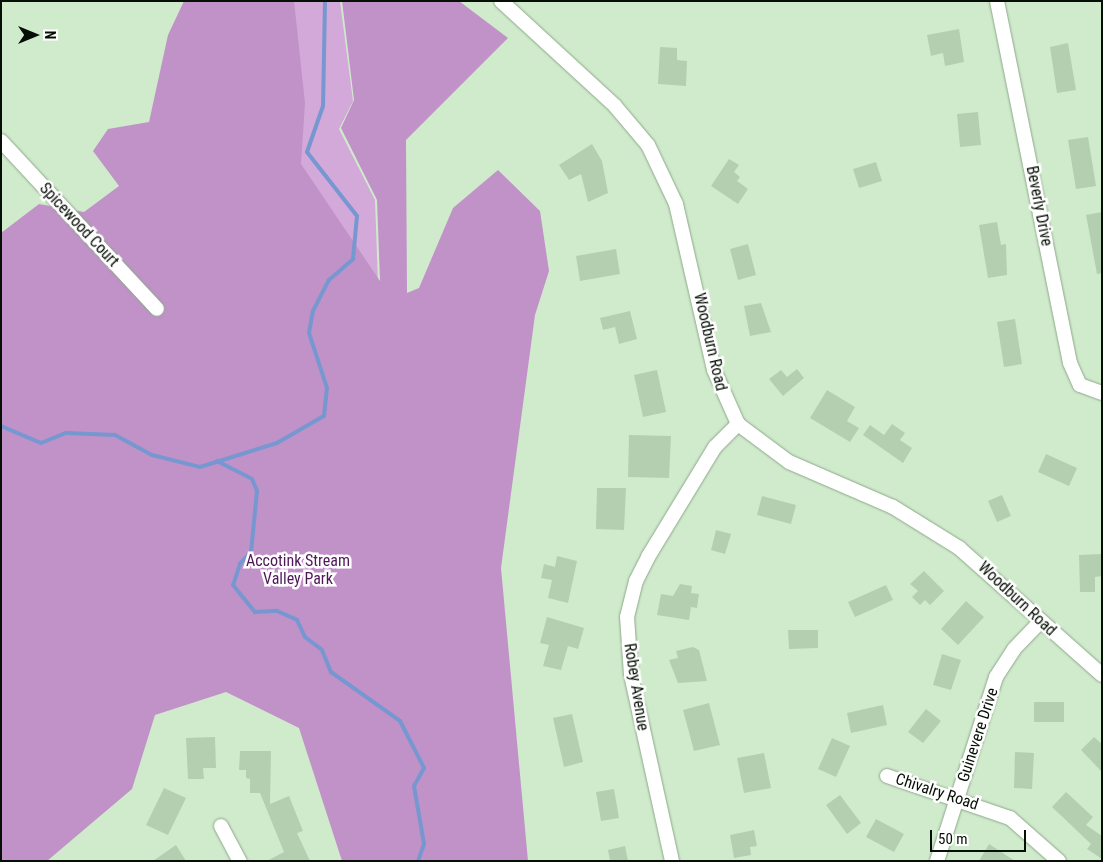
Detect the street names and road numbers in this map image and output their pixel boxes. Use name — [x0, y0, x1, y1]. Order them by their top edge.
street label: Beverly Drive — [1022, 164, 1056, 248]
street label: Spicewood Court — [35, 179, 123, 271]
street label: Woodburn Road — [689, 291, 731, 393]
street label: Woodburn Road — [974, 558, 1060, 640]
street label: Robey Avenue — [620, 642, 652, 732]
street label: Guinevere Drive — [954, 685, 1002, 785]
street label: Chivalry Road — [893, 770, 981, 814]

